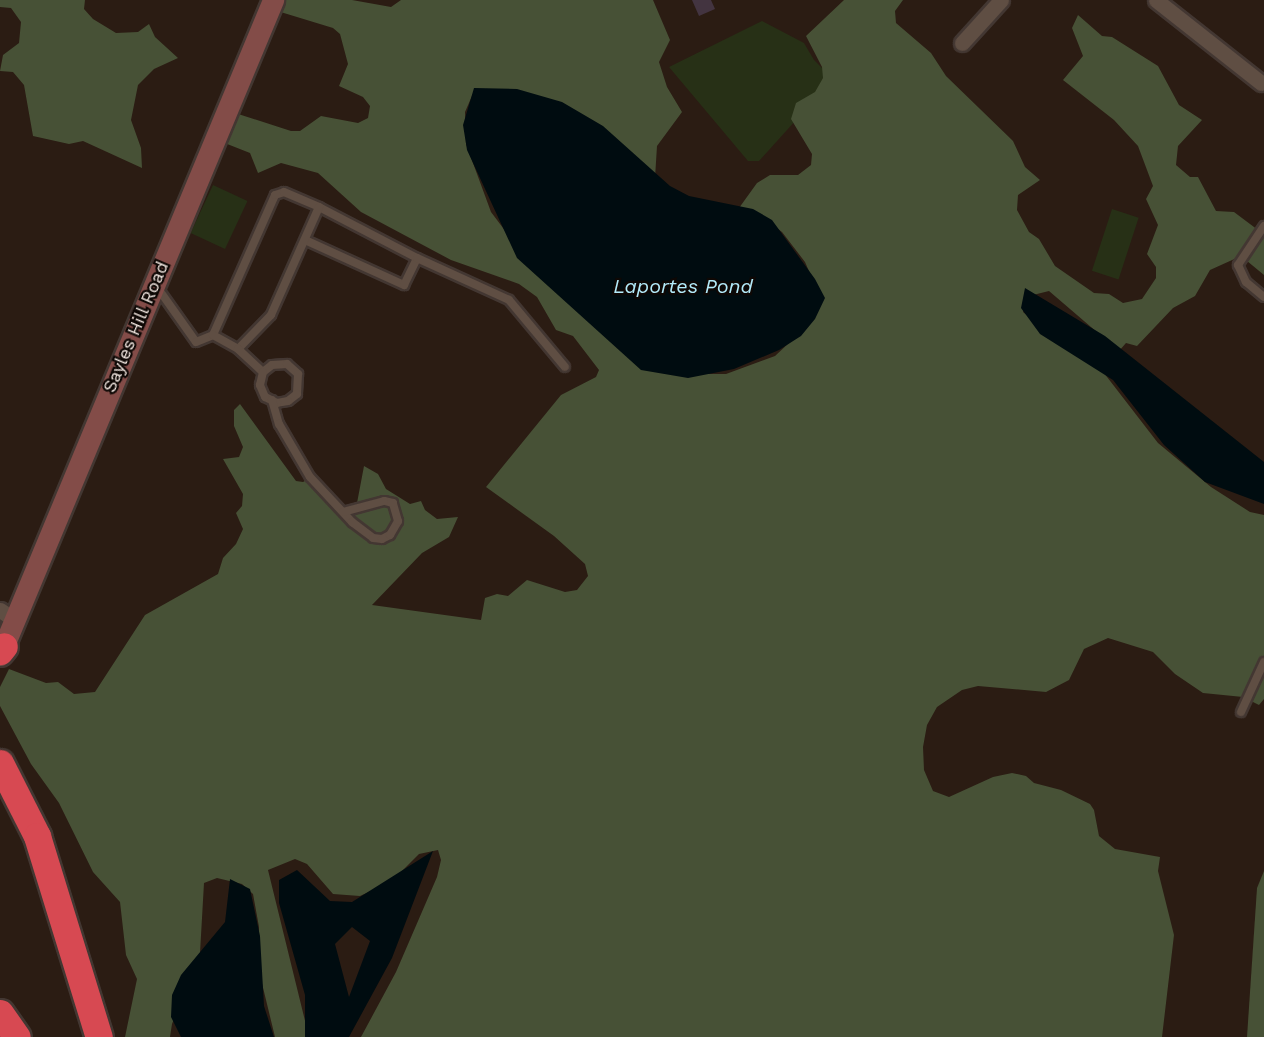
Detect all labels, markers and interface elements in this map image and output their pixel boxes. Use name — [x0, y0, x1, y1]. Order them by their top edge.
street label: Sayles Hill Road — [99, 258, 173, 396]
water label: Laportes Pond — [613, 274, 753, 298]

